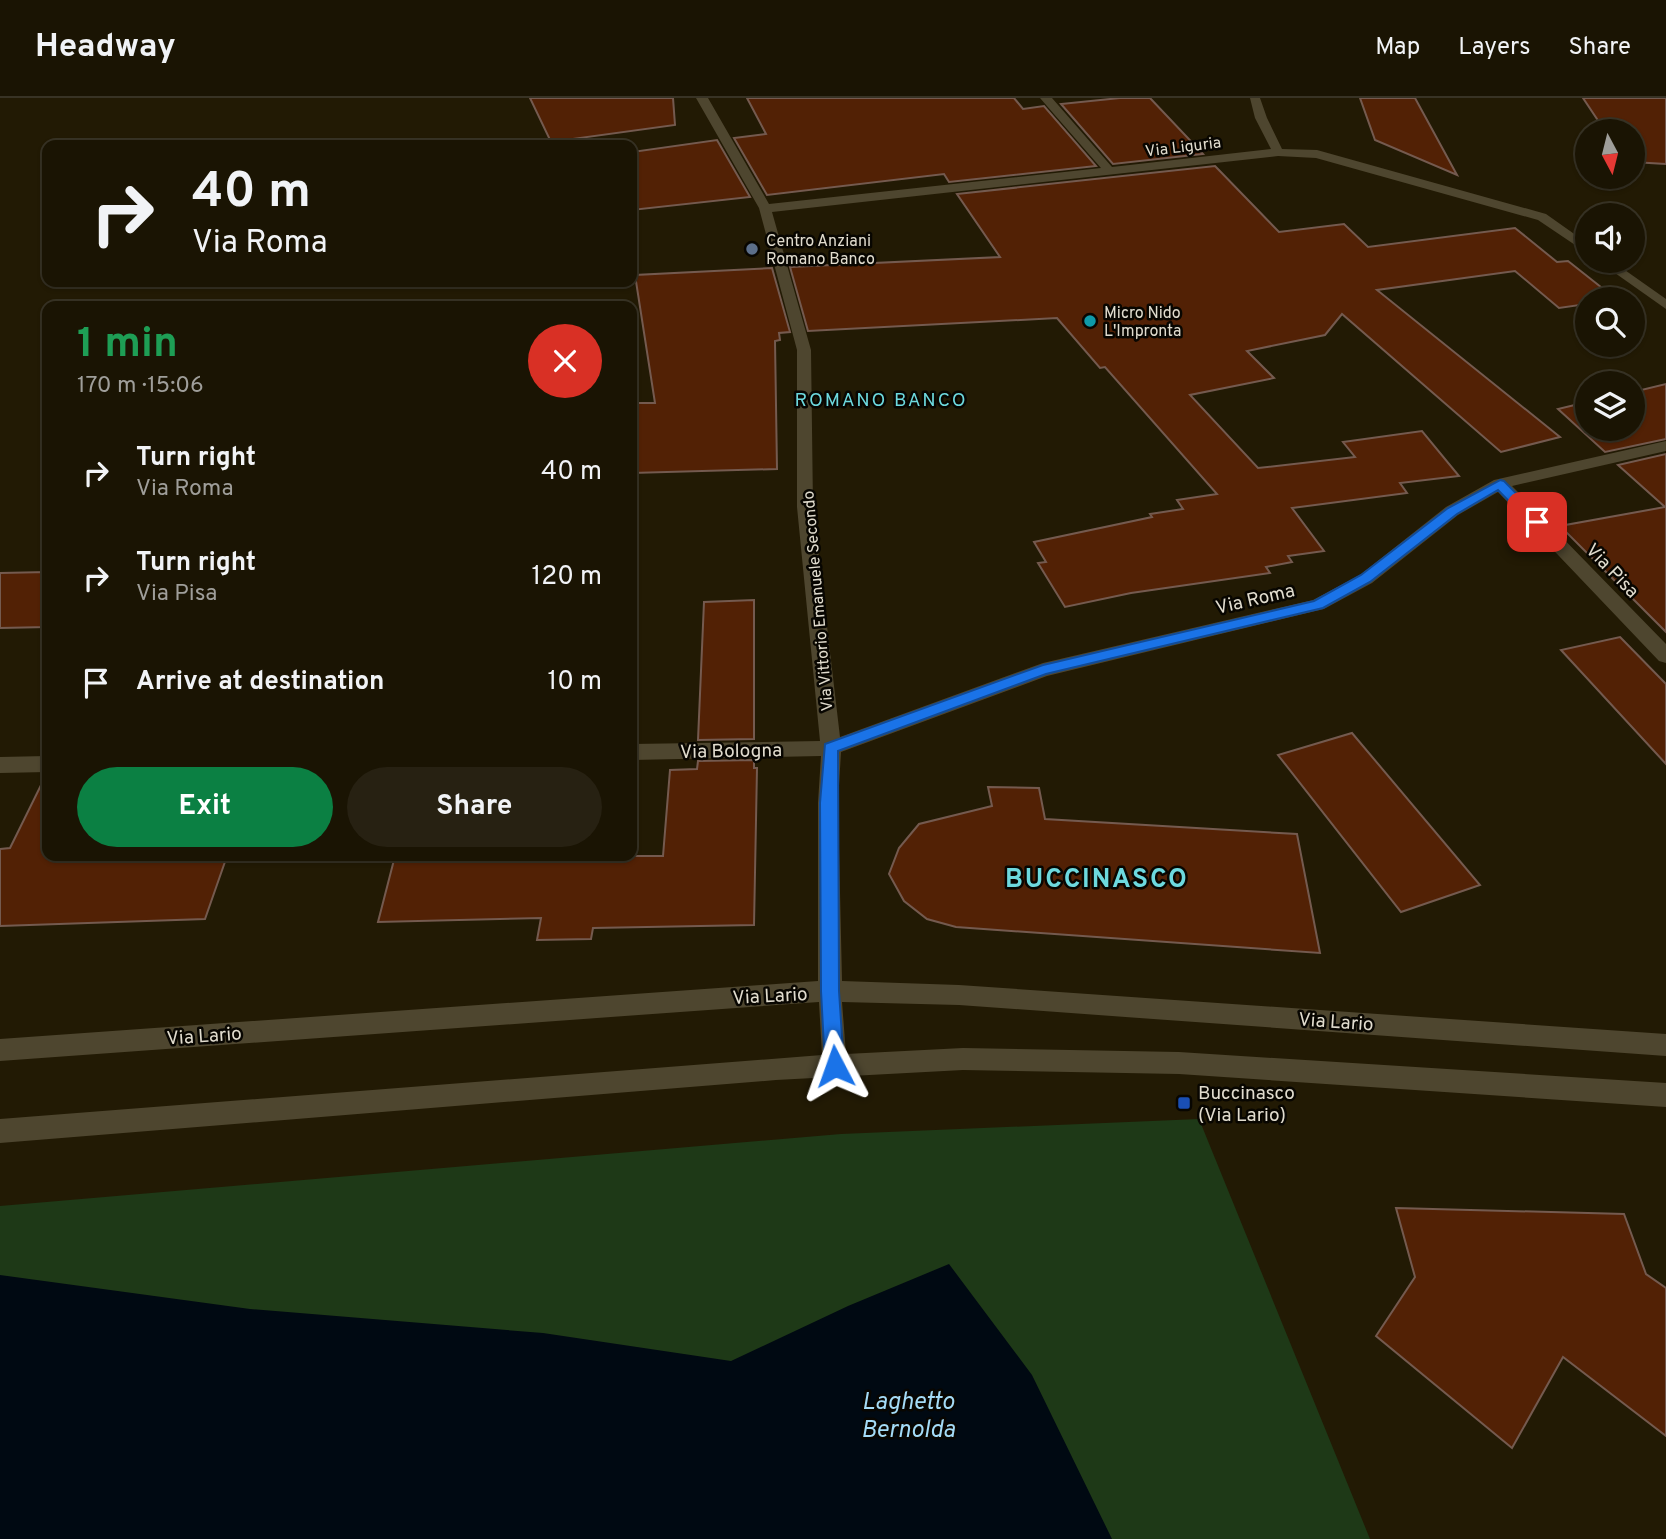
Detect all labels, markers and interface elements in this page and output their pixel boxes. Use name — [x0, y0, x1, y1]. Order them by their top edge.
text: Headway — [35, 27, 176, 69]
text: Map — [1375, 33, 1420, 63]
text: Layers — [1458, 33, 1530, 63]
text: Share — [1568, 33, 1631, 63]
north arrow — [1575, 119, 1645, 189]
map controls — [1575, 119, 1645, 441]
street label: Via Liguria — [1144, 133, 1222, 163]
text: 40 m — [192, 163, 311, 225]
icon: right — [77, 168, 168, 259]
button: sound — [1575, 203, 1645, 273]
text: Via Roma — [192, 224, 328, 264]
place label: Centro Anziani Romano Banco — [766, 232, 875, 270]
marker: Centro Anziani Romano Banco — [744, 241, 760, 257]
button: search — [1575, 287, 1645, 357]
place label: Micro Nido L'Impronta — [1104, 304, 1181, 342]
marker: Micro Nido L'Impronta — [1082, 313, 1098, 329]
text: 1 min — [77, 319, 178, 372]
button: close — [528, 324, 602, 398]
button: layers — [1575, 371, 1645, 441]
text: 170 m · 15:06 — [77, 372, 204, 401]
district label: ROMANO BANCO — [794, 389, 968, 413]
text: Turn right — [136, 442, 256, 475]
icon: right — [77, 454, 115, 492]
text: 40 m — [541, 456, 602, 489]
text: Via Roma — [136, 475, 233, 504]
street label: Via Vittorio Emanuele Secondo — [799, 490, 839, 712]
pin — [1507, 492, 1567, 552]
icon: arrive — [1518, 503, 1556, 541]
street label: Via Pisa — [1580, 539, 1644, 604]
text: Turn right — [136, 547, 256, 580]
icon: right — [77, 559, 115, 597]
text: 120 m — [532, 561, 602, 594]
street label: Via Roma — [1214, 579, 1297, 621]
text: Via Pisa — [136, 580, 217, 609]
icon: arrive — [77, 664, 115, 702]
text: Arrive at destination — [136, 666, 384, 699]
text: 10 m — [547, 666, 602, 699]
street label: Via Bologna — [680, 739, 782, 765]
button: Exit — [77, 767, 333, 847]
button: Share — [347, 767, 602, 847]
district label: BUCCINASCO — [1005, 864, 1189, 897]
street label: Via Lario — [732, 983, 808, 1011]
street label: Via Lario — [1297, 1008, 1374, 1038]
street label: Via Lario — [166, 1022, 243, 1052]
position arrow — [798, 1029, 872, 1103]
place label: Buccinasco (Via Lario) — [1198, 1082, 1295, 1128]
marker: Buccinasco (Via Lario) — [1176, 1095, 1192, 1111]
water label: Laghetto Bernolda — [861, 1388, 956, 1446]

